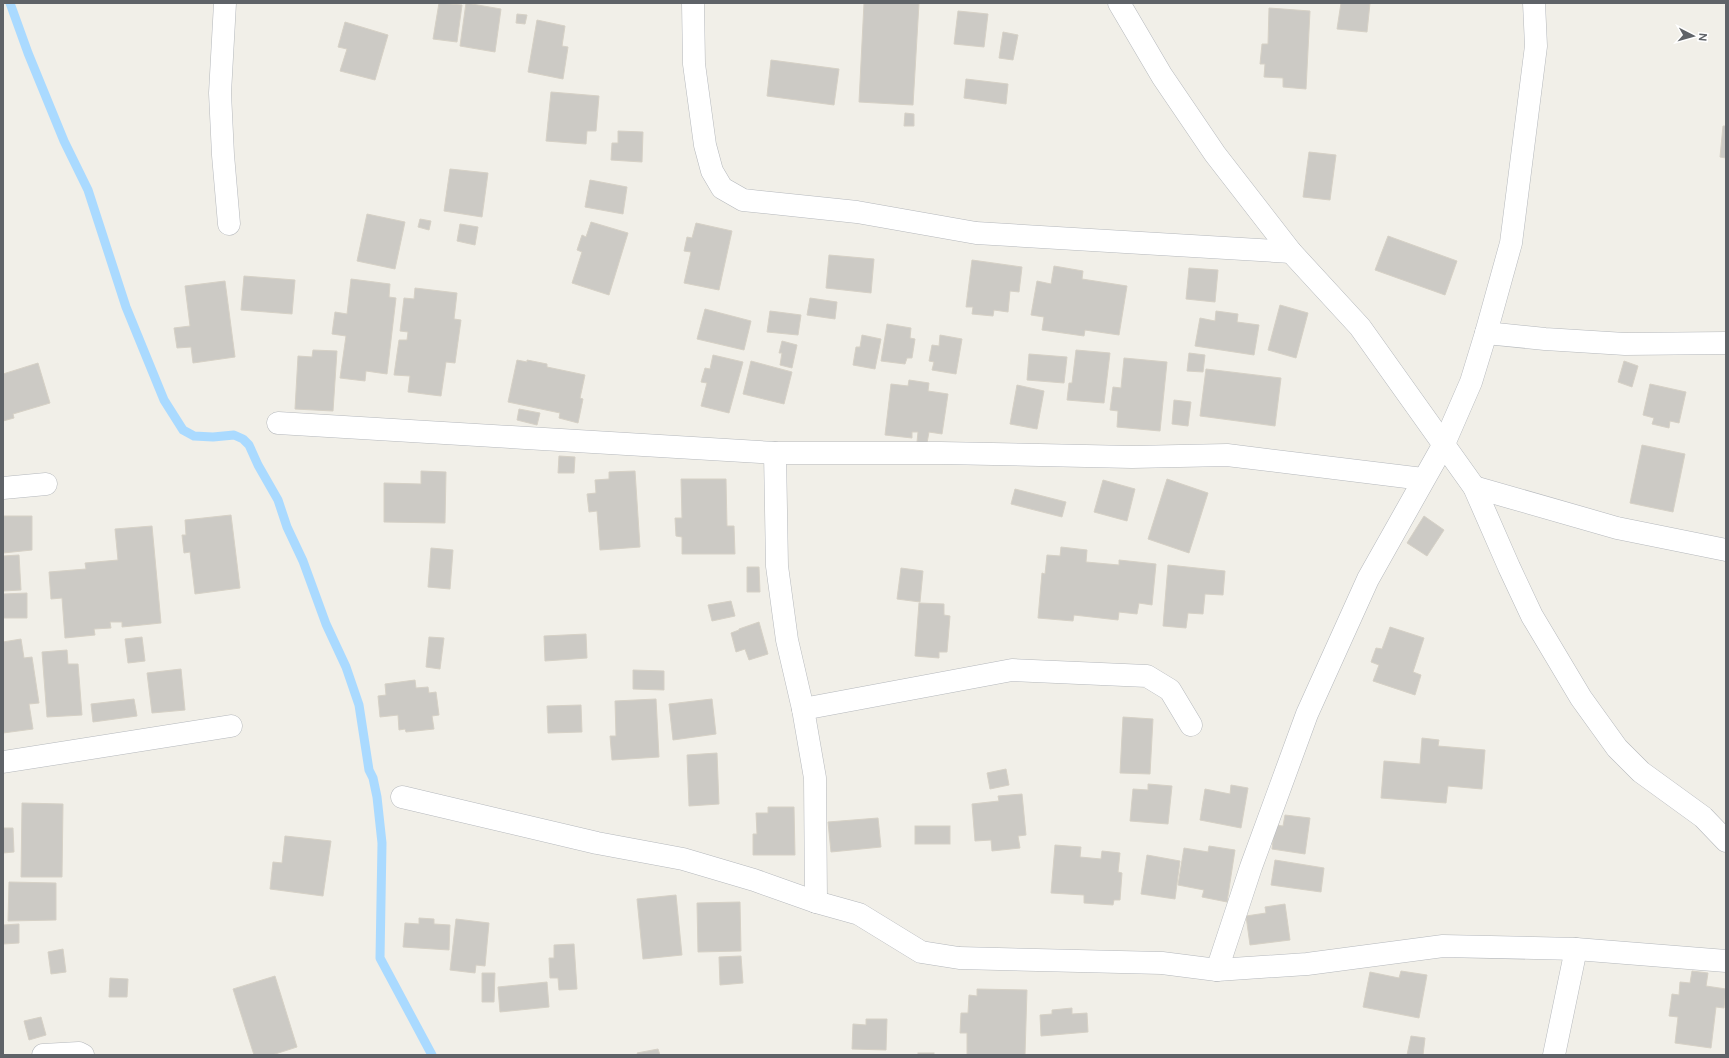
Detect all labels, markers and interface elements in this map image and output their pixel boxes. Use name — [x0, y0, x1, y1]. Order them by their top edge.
north arrow — [1673, 16, 1713, 56]
text: N — [1696, 32, 1710, 42]

